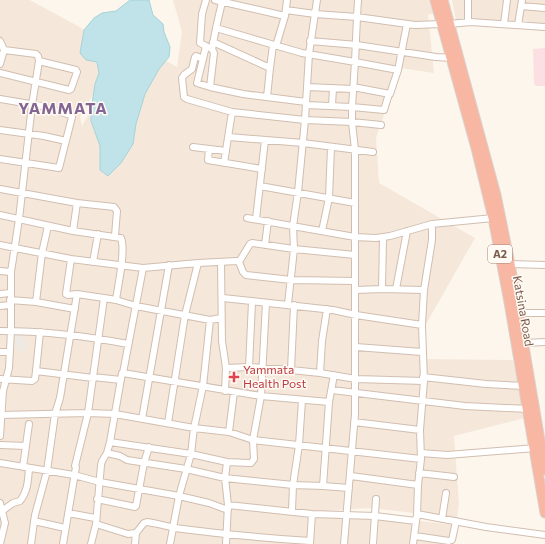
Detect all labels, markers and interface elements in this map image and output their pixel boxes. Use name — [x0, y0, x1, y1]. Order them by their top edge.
district label: YAMMATA — [18, 98, 108, 117]
road number: A2 — [488, 245, 512, 263]
street label: Katsina Road — [511, 275, 537, 347]
place label: Yammata Health Post — [243, 362, 307, 390]
marker: Yammata Health Post — [228, 371, 240, 383]

